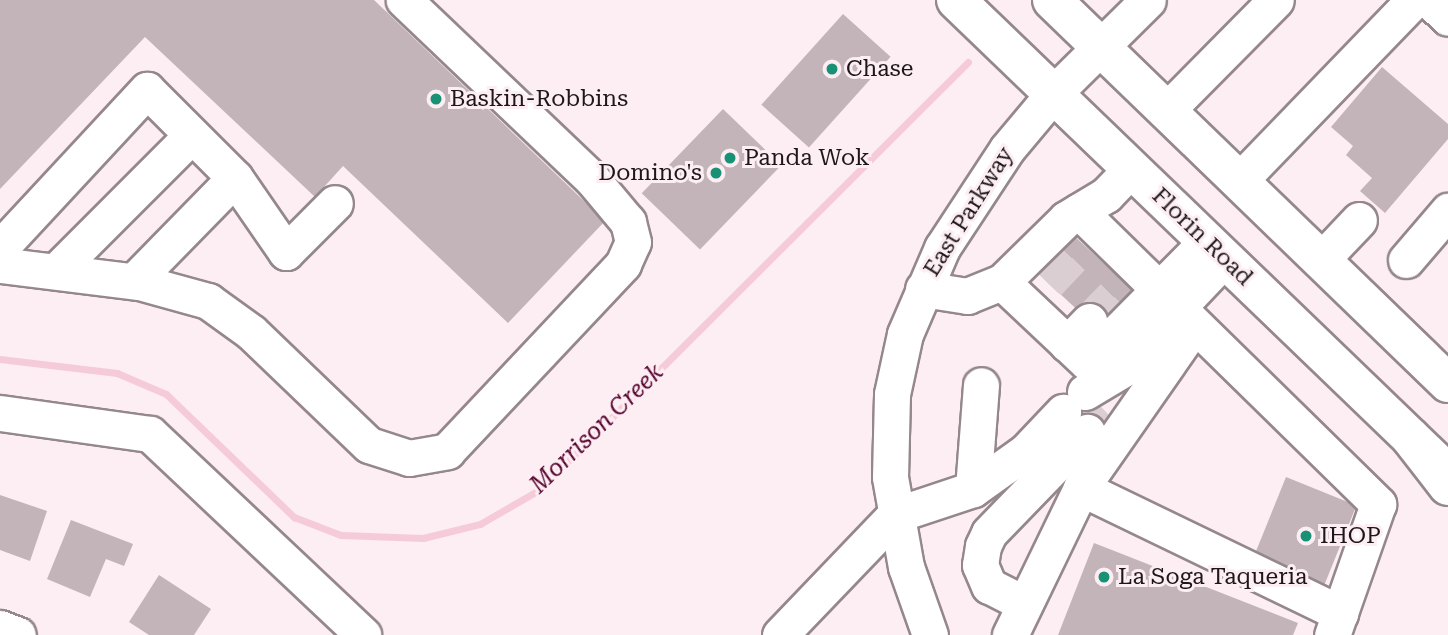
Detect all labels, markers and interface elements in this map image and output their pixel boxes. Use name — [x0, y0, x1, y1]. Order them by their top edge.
place label: Chase — [846, 55, 913, 83]
marker: Chase — [824, 61, 840, 77]
place label: Baskin-Robbins — [450, 85, 628, 113]
marker: Baskin-Robbins — [428, 91, 444, 107]
street label: East Parkway — [918, 142, 1020, 282]
place label: Panda Wok — [744, 144, 870, 172]
marker: Panda Wok — [722, 150, 738, 166]
place label: Domino's — [598, 159, 702, 187]
marker: Domino's — [708, 165, 724, 181]
street label: Florin Road — [1146, 182, 1258, 292]
water label: Morrison Creek — [525, 358, 669, 500]
place label: IHOP — [1320, 522, 1381, 550]
marker: IHOP — [1298, 528, 1314, 544]
place label: La Soga Taqueria — [1118, 563, 1307, 591]
marker: La Soga Taqueria — [1096, 569, 1112, 585]

